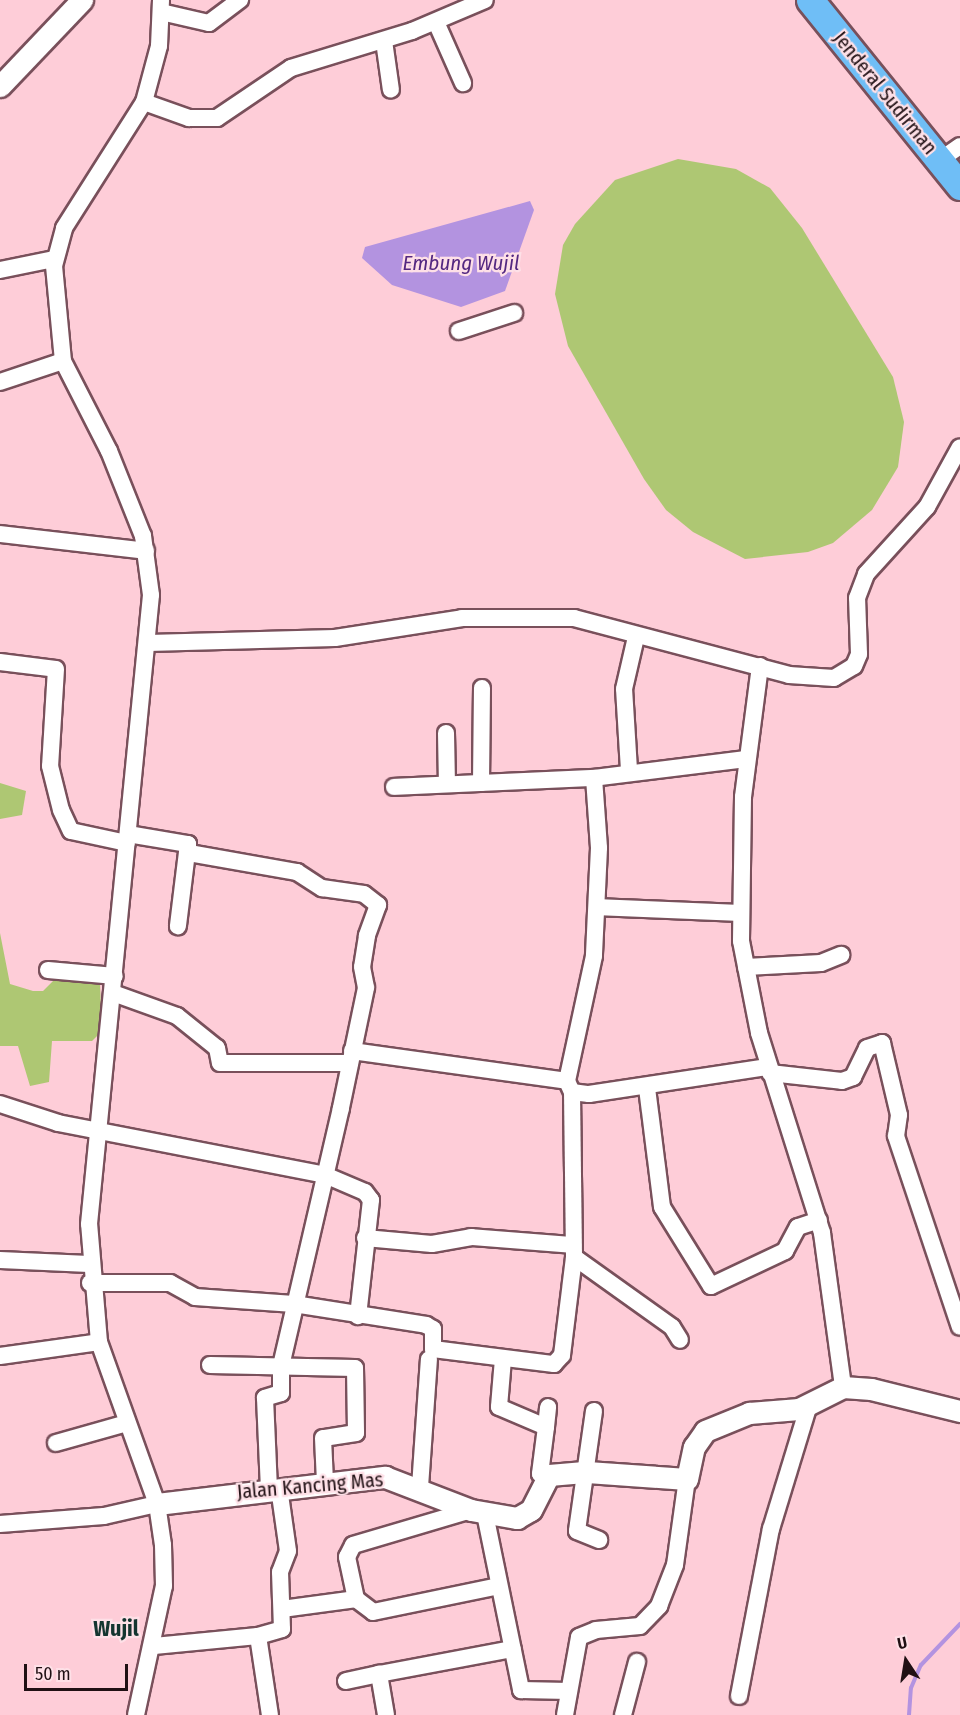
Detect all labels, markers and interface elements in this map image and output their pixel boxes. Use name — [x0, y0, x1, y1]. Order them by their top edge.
street label: Jenderal Sudirman — [828, 27, 942, 159]
water label: Embung Wujil — [403, 250, 519, 276]
street label: Jalan Kancing Mas — [236, 1468, 384, 1504]
district label: Wujil — [93, 1616, 139, 1642]
north arrow — [876, 1631, 936, 1691]
text: U — [896, 1633, 909, 1653]
scale bar — [27, 1652, 130, 1690]
text: 50 m — [35, 1663, 71, 1685]

